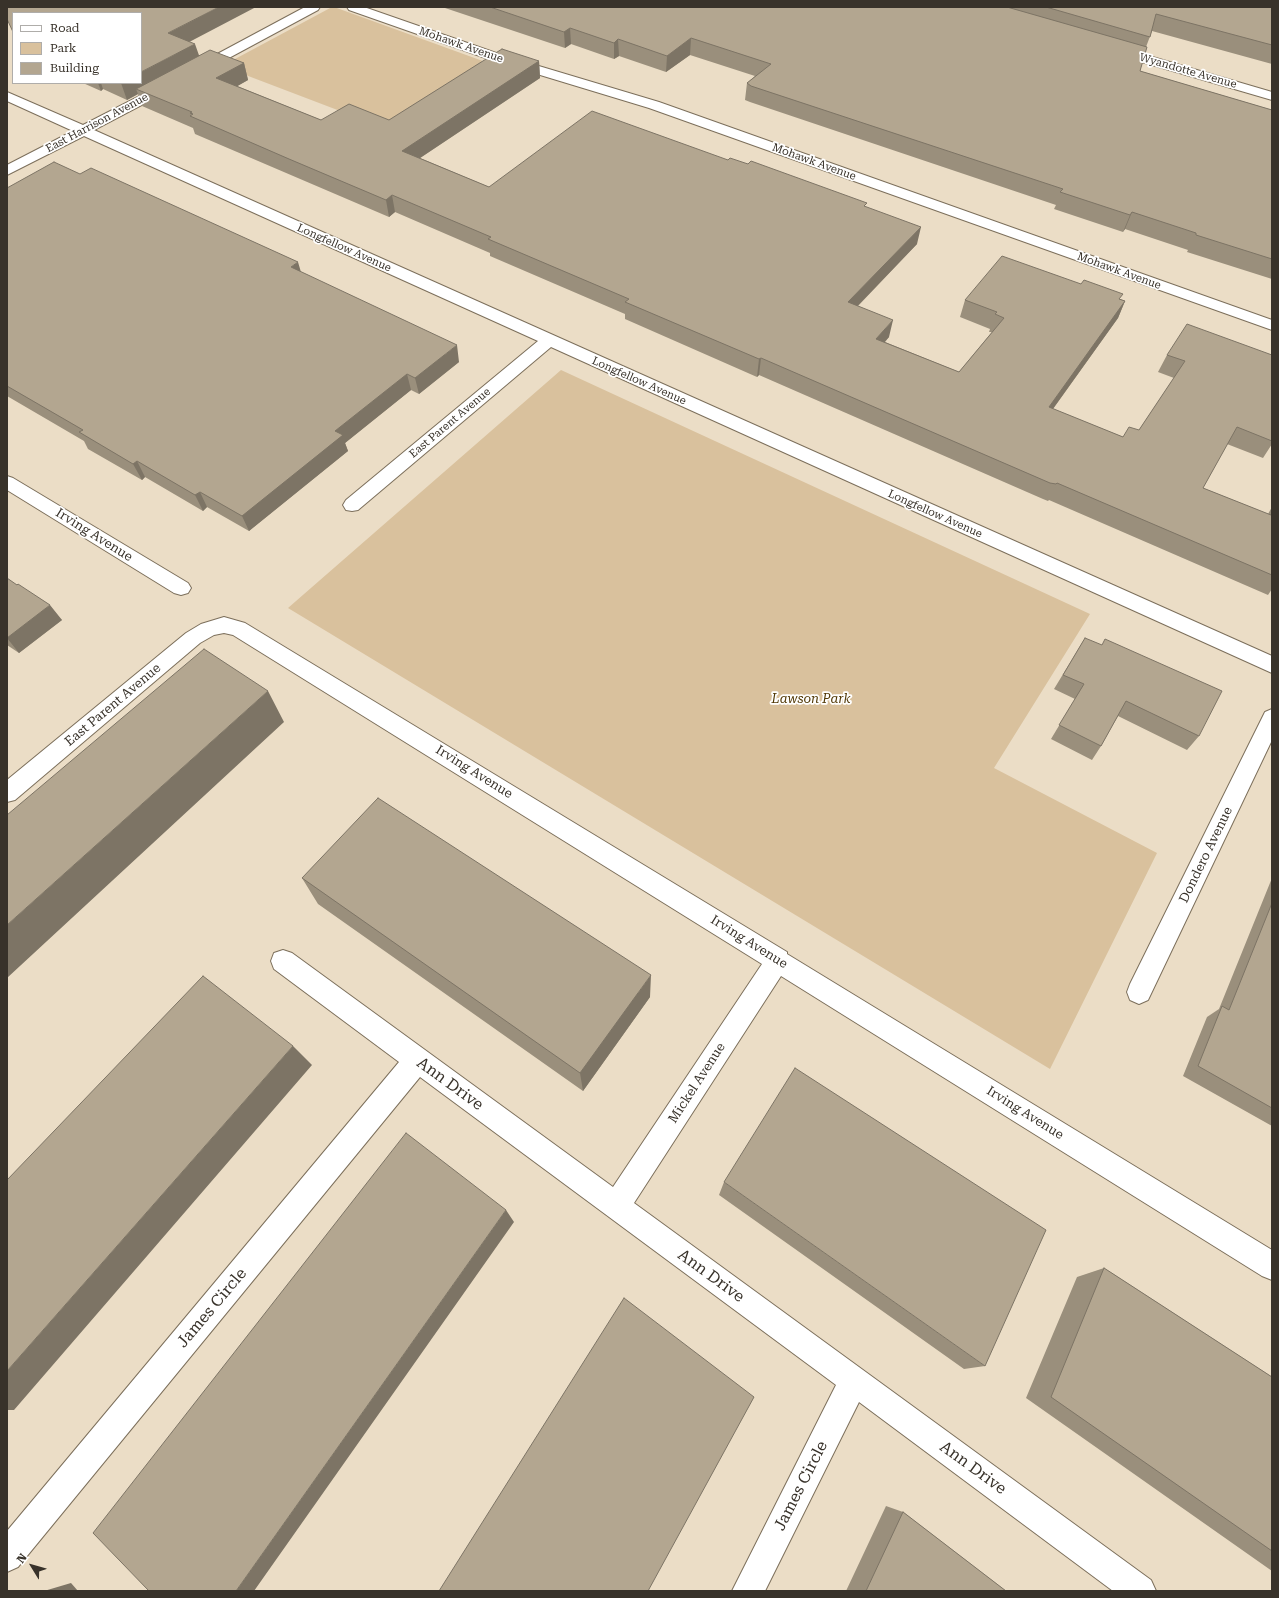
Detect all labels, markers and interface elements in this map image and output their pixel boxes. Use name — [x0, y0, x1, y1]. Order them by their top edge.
legend — [12, 12, 142, 84]
text: Road — [50, 21, 79, 35]
street label: Mohawk Avenue — [417, 24, 505, 66]
text: Park — [50, 41, 76, 55]
street label: Wyandotte Avenue — [1138, 51, 1238, 91]
text: Building — [50, 61, 99, 75]
street label: East Harrison Avenue — [44, 90, 150, 156]
street label: Mohawk Avenue — [770, 141, 858, 183]
street label: Longfellow Avenue — [295, 221, 393, 275]
street label: Mohawk Avenue — [1075, 250, 1163, 292]
street label: Longfellow Avenue — [590, 354, 688, 408]
street label: East Parent Avenue — [407, 385, 493, 461]
street label: Longfellow Avenue — [886, 487, 984, 541]
street label: Irving Avenue — [53, 505, 135, 565]
street label: East Parent Avenue — [62, 660, 164, 750]
park label: Lawson Park — [771, 691, 851, 707]
street label: Irving Avenue — [433, 742, 515, 802]
street label: Dondero Avenue — [1176, 804, 1236, 906]
street label: Irving Avenue — [708, 912, 790, 972]
street label: Mickel Avenue — [665, 1040, 729, 1126]
street label: Ann Drive — [413, 1053, 487, 1115]
street label: Irving Avenue — [984, 1083, 1066, 1143]
street label: Ann Drive — [674, 1245, 748, 1307]
street label: James Circle — [173, 1264, 251, 1352]
street label: Ann Drive — [936, 1437, 1010, 1499]
street label: James Circle — [770, 1438, 832, 1534]
north arrow — [12, 1546, 52, 1586]
text: N — [14, 1551, 30, 1566]

